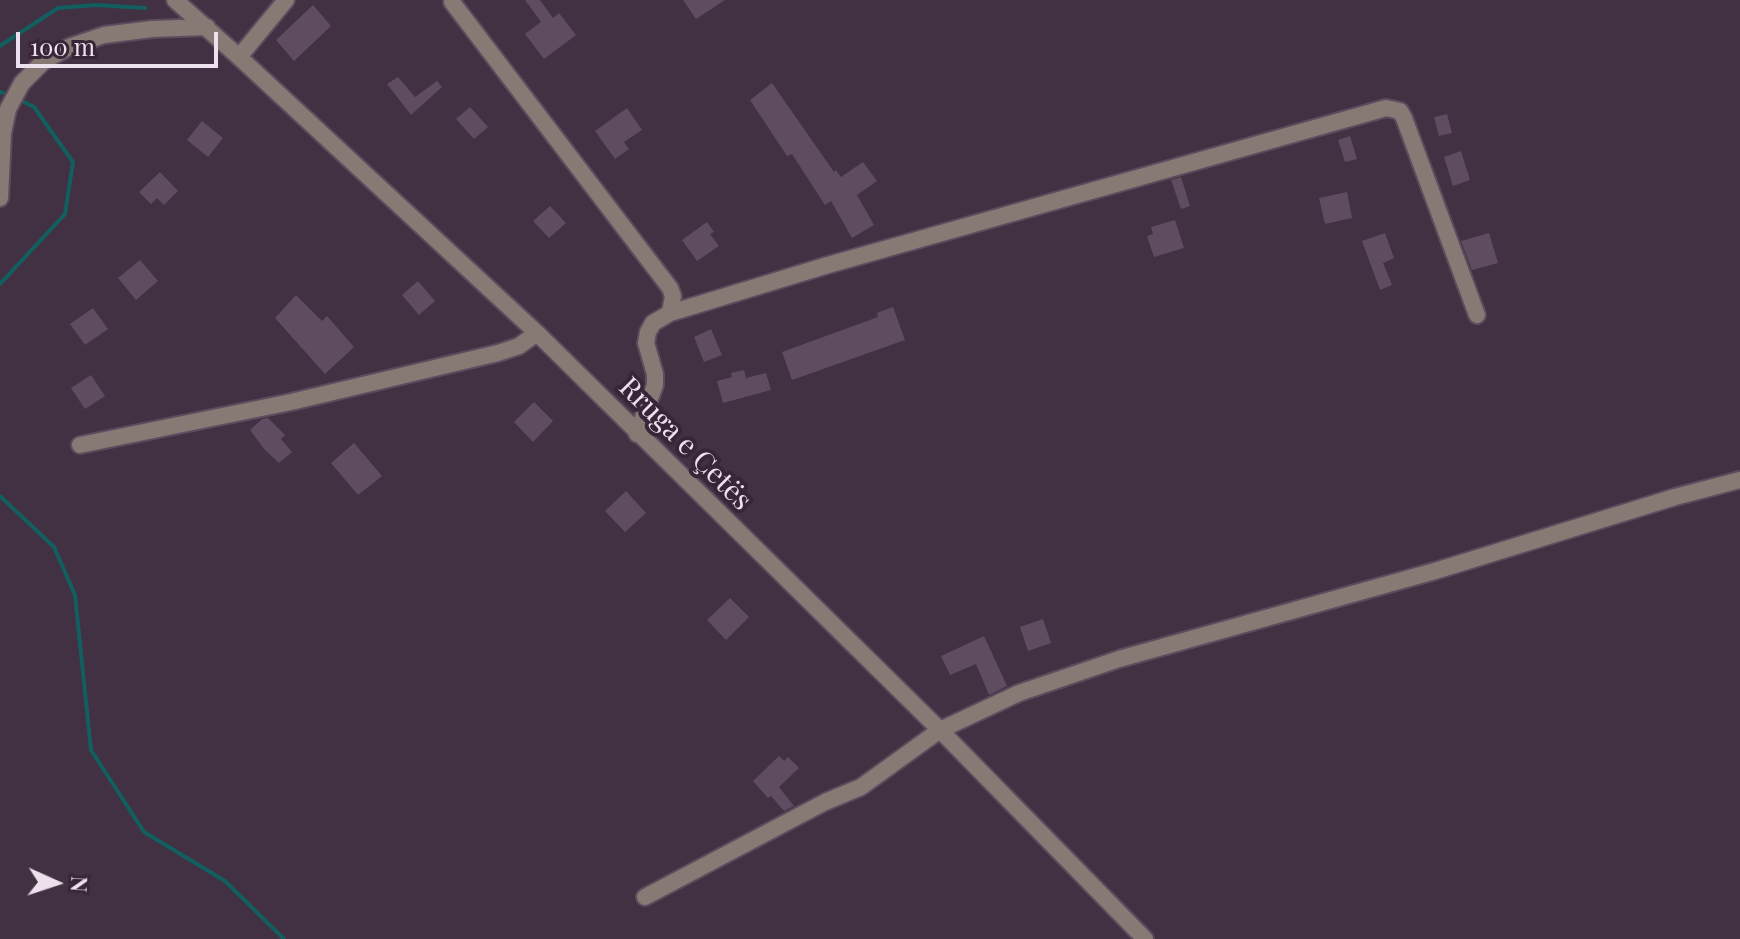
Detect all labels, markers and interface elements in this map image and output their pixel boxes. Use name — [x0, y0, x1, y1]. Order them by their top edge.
scale bar — [20, 16, 222, 66]
text: 100 m — [30, 30, 95, 62]
street label: Rruga e Çetës — [612, 371, 758, 517]
north arrow — [16, 843, 96, 923]
text: N — [65, 876, 95, 893]

